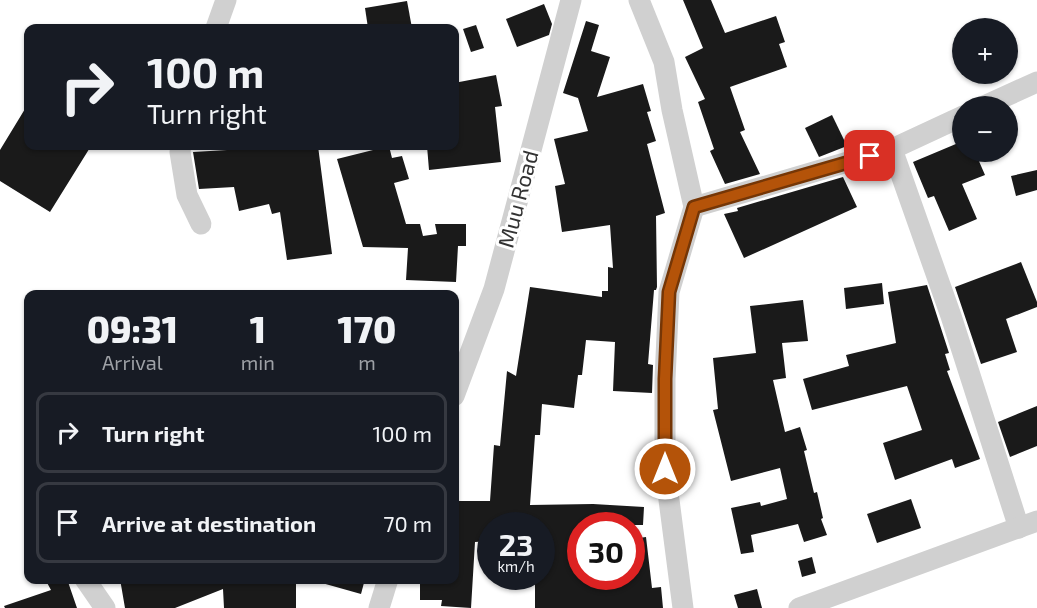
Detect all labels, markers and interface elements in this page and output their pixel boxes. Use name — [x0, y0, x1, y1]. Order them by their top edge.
map controls — [952, 18, 1018, 162]
button: + — [952, 18, 1018, 84]
text: 100 m — [147, 46, 264, 96]
icon: right — [48, 48, 126, 126]
button: − — [952, 96, 1018, 162]
text: Turn right — [147, 97, 267, 129]
pin — [844, 130, 895, 181]
icon: arrive — [853, 139, 886, 172]
street label: Muu Road — [492, 147, 543, 250]
text: 09:31 — [87, 307, 178, 350]
text: 1 — [250, 307, 266, 350]
text: 170 — [338, 307, 396, 350]
text: Arrival — [102, 350, 163, 374]
text: min — [241, 350, 275, 374]
text: m — [358, 350, 376, 374]
icon: right — [51, 416, 84, 449]
text: Turn right — [102, 420, 204, 446]
text: 100 m — [373, 420, 432, 446]
position arrow — [633, 437, 697, 501]
icon: arrive — [51, 506, 84, 539]
text: Arrive at destination — [102, 510, 316, 536]
text: 70 m — [383, 510, 432, 536]
speed limit sign: 30 — [567, 512, 645, 590]
text: 23 — [499, 526, 533, 562]
text: km/h — [497, 557, 535, 575]

